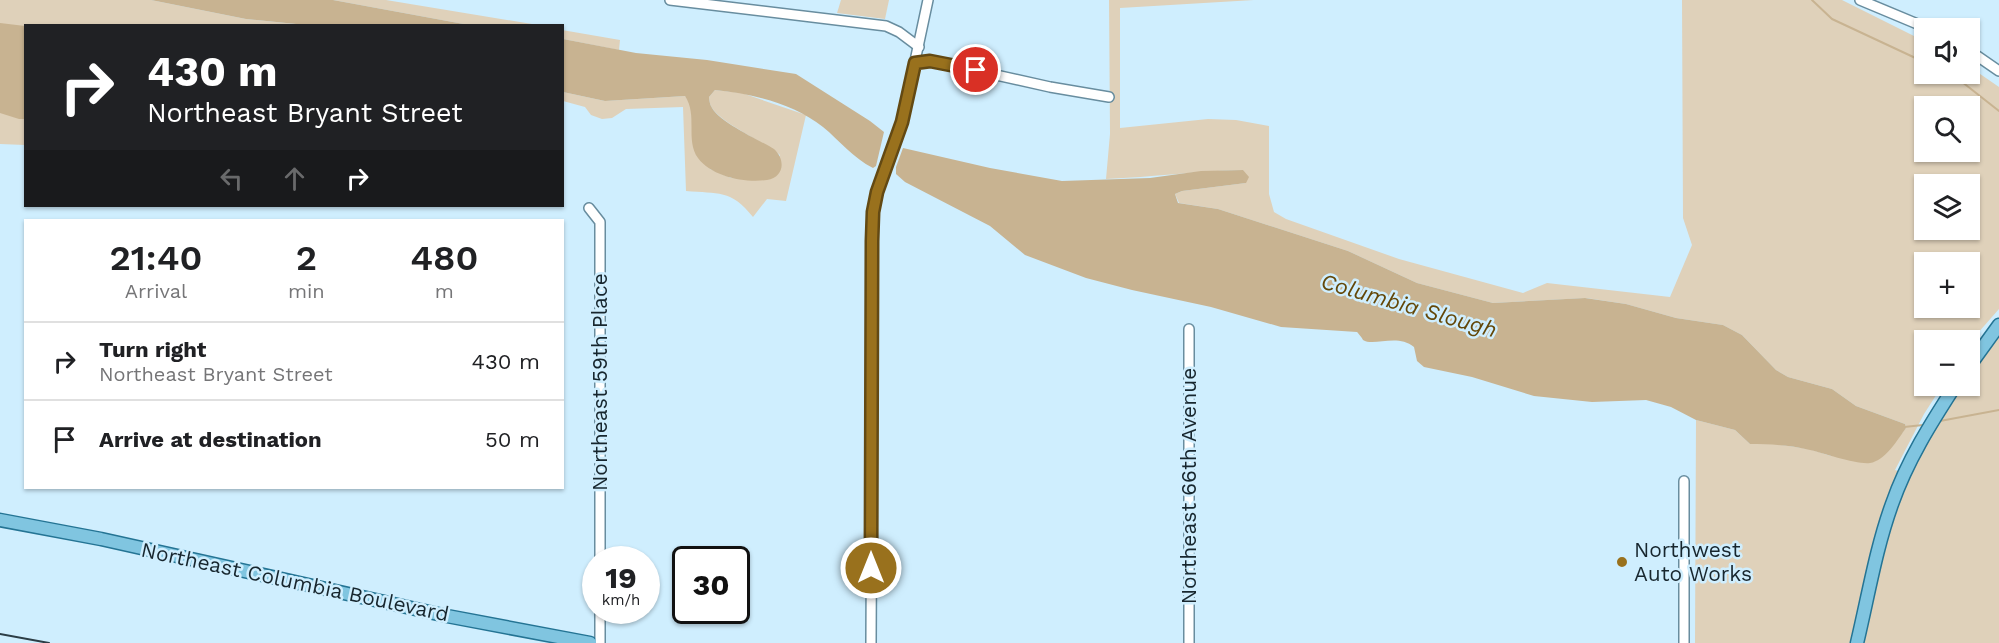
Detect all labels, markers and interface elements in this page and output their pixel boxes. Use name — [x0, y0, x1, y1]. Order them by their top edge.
map controls — [1914, 18, 1980, 396]
button: sound — [1914, 18, 1980, 84]
pin — [950, 44, 1001, 95]
text: 430 m — [147, 47, 278, 96]
icon: right — [48, 48, 126, 126]
icon: arrive — [959, 53, 992, 86]
button: search — [1914, 96, 1980, 162]
text: Northeast Bryant Street — [147, 97, 462, 129]
icon: left — [215, 162, 248, 195]
icon: ahead — [278, 162, 311, 195]
icon: right — [341, 162, 374, 195]
button: layers — [1914, 174, 1980, 240]
text: 21:40 — [110, 237, 202, 279]
text: 2 — [296, 237, 317, 279]
text: 480 — [410, 237, 478, 279]
button: + — [1914, 252, 1980, 318]
water label: Columbia Slough — [1318, 268, 1500, 343]
street label: Northeast 59th Place — [587, 273, 612, 491]
text: Arrival — [125, 279, 187, 303]
text: min — [288, 279, 325, 303]
text: m — [435, 279, 454, 303]
button: − — [1914, 330, 1980, 396]
text: Turn right — [99, 337, 206, 362]
icon: right — [48, 345, 81, 378]
text: 430 m — [472, 349, 540, 374]
text: Northeast Bryant Street — [99, 362, 333, 386]
street label: Northeast 66th Avenue — [1176, 368, 1201, 604]
icon: arrive — [48, 423, 81, 456]
text: Arrive at destination — [99, 427, 322, 452]
text: 50 m — [485, 427, 540, 452]
position arrow — [839, 536, 903, 600]
street label: Northeast Columbia Boulevard — [139, 537, 451, 626]
place label: Northwest Auto Works — [1634, 537, 1752, 586]
speed limit sign: 30 — [672, 546, 750, 624]
marker: Northwest Auto Works — [1615, 555, 1629, 569]
text: 19 — [605, 560, 637, 595]
text: km/h — [602, 591, 640, 609]

